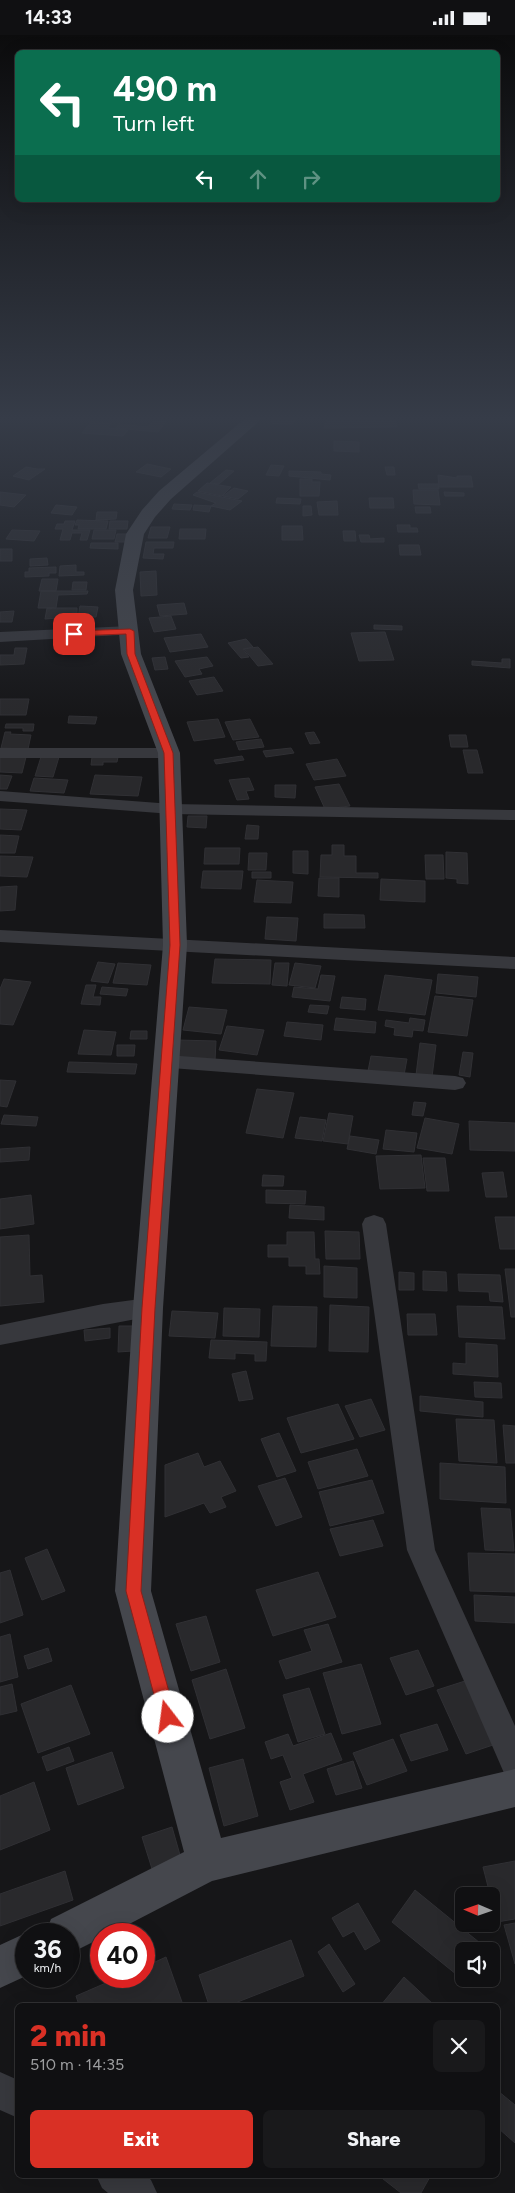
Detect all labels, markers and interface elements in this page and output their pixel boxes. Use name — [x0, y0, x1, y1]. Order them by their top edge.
text: 14:33 — [25, 6, 72, 29]
text: 490 m — [113, 68, 217, 110]
icon: left — [30, 70, 95, 135]
text: Turn left — [113, 110, 195, 137]
icon: left — [191, 165, 219, 193]
icon: ahead — [244, 165, 272, 193]
icon: right — [297, 165, 325, 193]
pin — [53, 613, 95, 655]
icon: arrive — [60, 620, 88, 648]
position arrow — [141, 1690, 193, 1742]
north arrow — [455, 1887, 500, 1933]
map controls — [455, 1887, 500, 1987]
speed limit sign: 40 — [90, 1923, 155, 1988]
text: 36 — [33, 1934, 62, 1964]
button: sound — [455, 1942, 500, 1987]
text: km/h — [34, 1961, 61, 1975]
text: 2 min — [30, 2017, 107, 2054]
button: close — [433, 2020, 485, 2072]
text: 510 m · 14:35 — [30, 2055, 124, 2074]
button: Exit — [30, 2110, 253, 2168]
button: Share — [263, 2110, 485, 2168]

